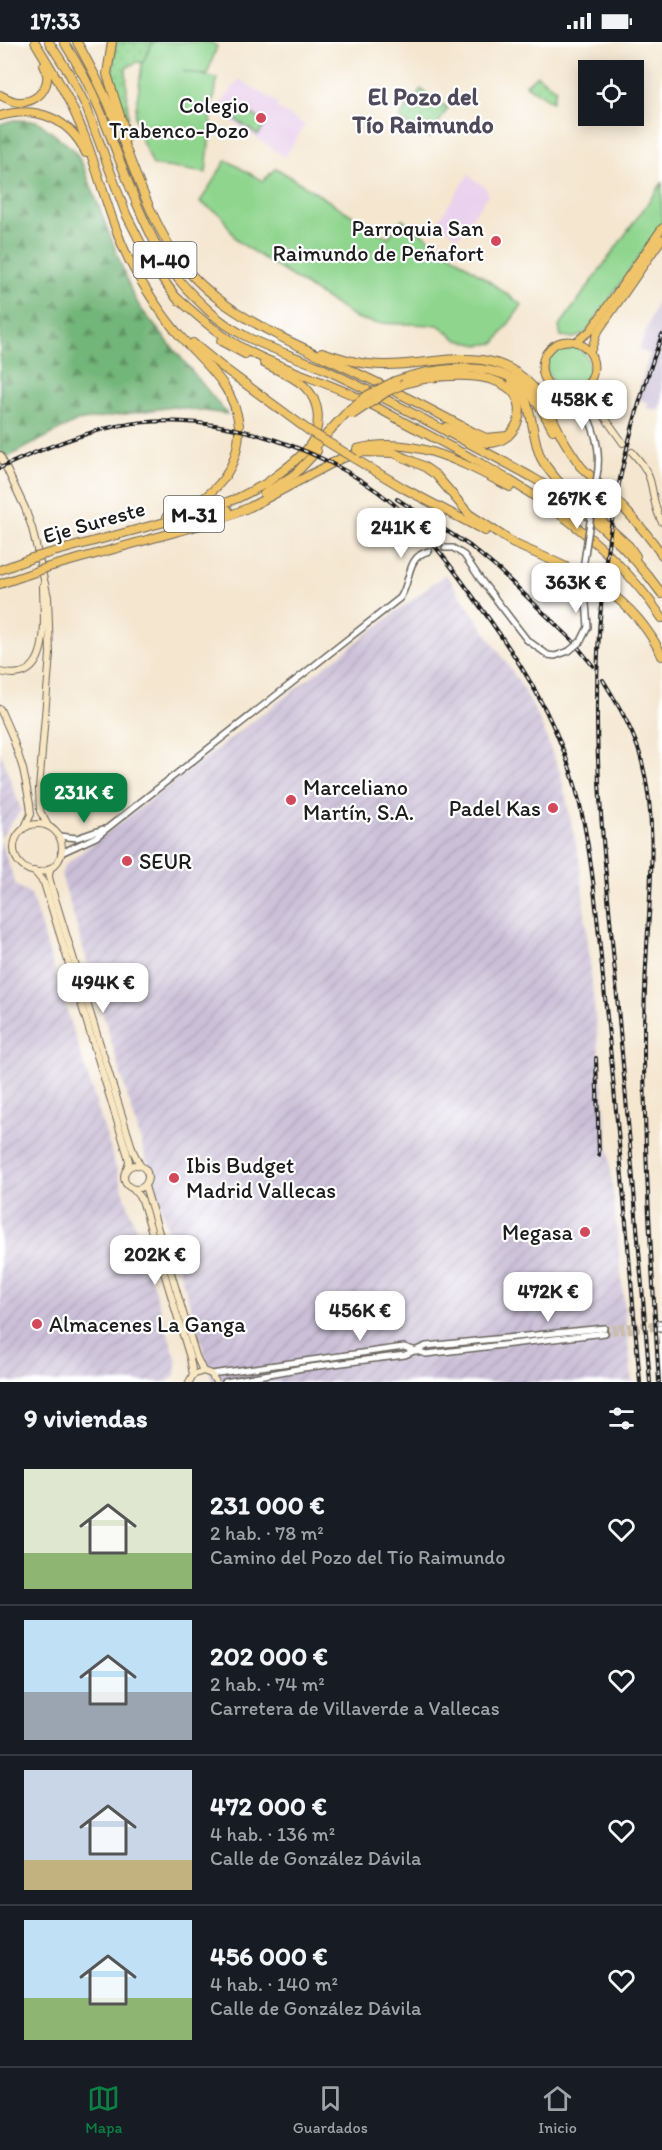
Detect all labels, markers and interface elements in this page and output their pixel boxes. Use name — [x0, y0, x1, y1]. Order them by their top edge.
text: 17:33 — [30, 8, 81, 35]
map controls — [578, 60, 644, 126]
button: locate — [578, 60, 644, 126]
district label: El Pozo del Tío Raimundo — [351, 82, 494, 139]
place label: Colegio Trabenco-Pozo — [109, 92, 249, 144]
marker: Colegio Trabenco-Pozo — [254, 111, 268, 125]
place label: Parroquia San Raimundo de Peñafort — [272, 215, 485, 267]
marker: Parroquia San Raimundo de Peñafort — [489, 234, 503, 248]
road number: M-40 — [134, 242, 196, 278]
pin: 458K € — [533, 380, 631, 431]
text: 458K € — [551, 387, 613, 411]
pin: 267K € — [528, 479, 626, 530]
text: 267K € — [547, 486, 607, 510]
street label: Eje Sureste — [40, 495, 148, 549]
road number: M-31 — [164, 496, 224, 532]
pin: 241K € — [352, 508, 450, 559]
text: 241K € — [371, 515, 431, 539]
pin: 363K € — [527, 563, 625, 614]
text: 363K € — [545, 570, 607, 594]
pin: 231K € — [35, 773, 133, 824]
place label: Marceliano Martín, S.A. — [303, 774, 414, 826]
text: 231K € — [54, 780, 114, 804]
marker: Marceliano Martín, S.A. — [284, 793, 298, 807]
place label: Padel Kas — [449, 795, 541, 822]
marker: Padel Kas — [546, 801, 560, 815]
place label: SEUR — [139, 848, 192, 875]
marker: SEUR — [120, 854, 134, 868]
pin: 494K € — [54, 963, 152, 1014]
text: 494K € — [71, 970, 135, 994]
place label: Ibis Budget Madrid Vallecas — [186, 1152, 336, 1204]
marker: Ibis Budget Madrid Vallecas — [167, 1171, 181, 1185]
place label: Megasa — [502, 1219, 574, 1246]
marker: Megasa — [578, 1225, 592, 1239]
pin: 202K € — [106, 1235, 204, 1286]
text: 202K € — [124, 1242, 186, 1266]
pin: 472K € — [499, 1272, 597, 1323]
text: 472K € — [517, 1279, 579, 1303]
pin: 456K € — [311, 1291, 409, 1342]
text: 456K € — [329, 1298, 391, 1322]
place label: Almacenes La Ganga — [49, 1311, 246, 1338]
marker: Almacenes La Ganga — [30, 1317, 44, 1331]
text: 9 viviendas — [24, 1402, 148, 1434]
icon: filters — [605, 1402, 638, 1435]
text: 231 000 € — [210, 1489, 325, 1521]
icon: home — [72, 1493, 144, 1565]
icon: heart — [605, 1513, 638, 1546]
text: 2 hab. · 78 m² — [210, 1521, 324, 1545]
text: Camino del Pozo del Tío Raimundo — [210, 1545, 505, 1569]
text: 202 000 € — [210, 1640, 328, 1672]
icon: home — [72, 1644, 144, 1716]
icon: heart — [605, 1664, 638, 1697]
text: 2 hab. · 74 m² — [210, 1672, 325, 1696]
text: Carretera de Villaverde a Vallecas — [210, 1696, 500, 1720]
text: 472 000 € — [210, 1790, 327, 1822]
icon: home — [72, 1794, 144, 1866]
icon: heart — [605, 1814, 638, 1847]
text: 4 hab. · 136 m² — [210, 1822, 335, 1846]
text: Calle de González Dávila — [210, 1846, 422, 1870]
text: 456 000 € — [210, 1940, 328, 1972]
icon: home — [72, 1944, 144, 2016]
icon: heart — [605, 1964, 638, 1997]
text: 4 hab. · 140 m² — [210, 1972, 338, 1996]
text: Calle de González Dávila — [210, 1996, 422, 2020]
tab: Mapa — [85, 2082, 122, 2137]
tab: Guardados — [293, 2082, 368, 2137]
tab: Inicio — [538, 2082, 577, 2137]

